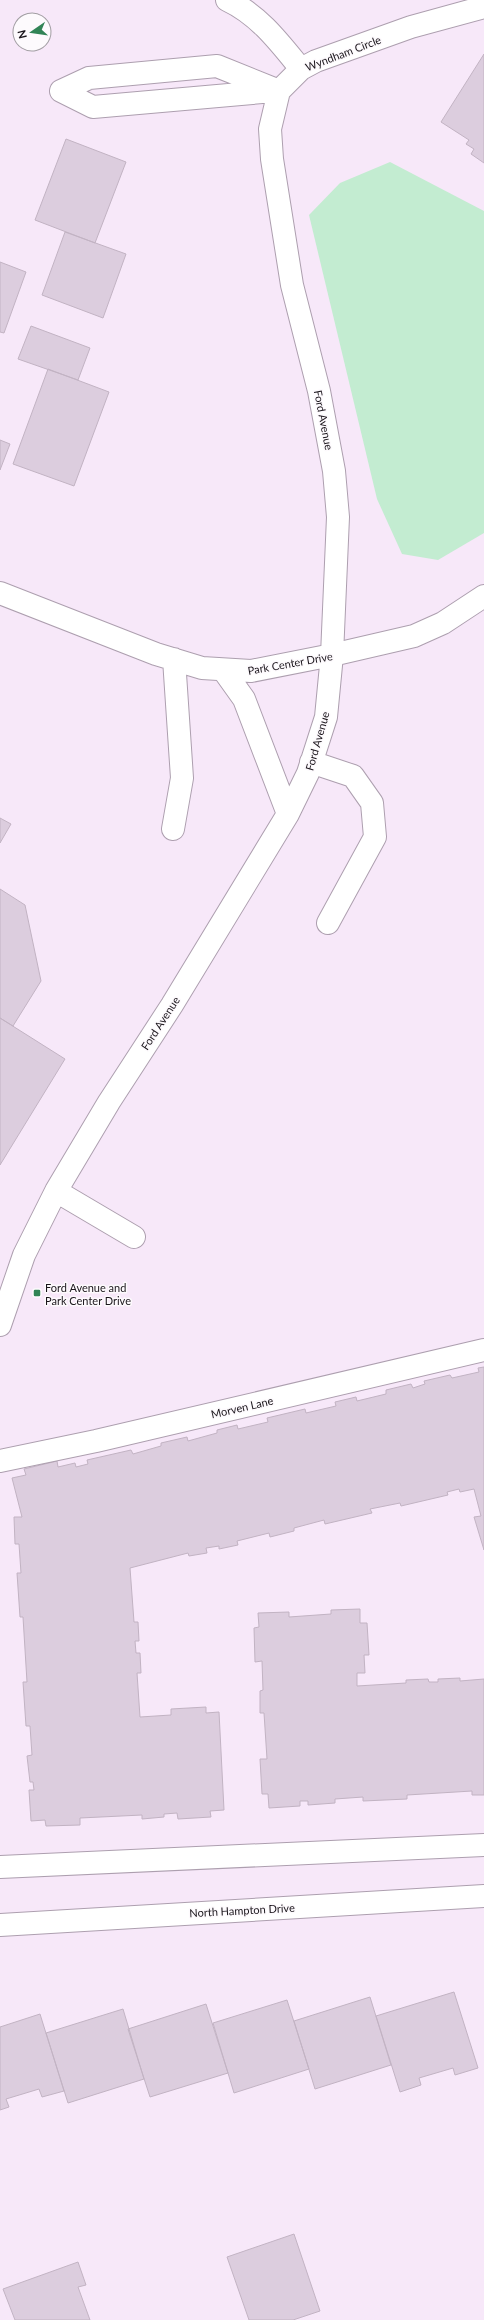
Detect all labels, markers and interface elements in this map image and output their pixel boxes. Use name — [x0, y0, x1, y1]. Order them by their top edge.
north arrow — [12, 12, 52, 52]
text: N — [14, 29, 29, 40]
street label: Wyndham Circle — [303, 33, 383, 73]
street label: Ford Avenue — [312, 389, 336, 451]
street label: Park Center Drive — [247, 649, 334, 677]
street label: Ford Avenue — [302, 710, 332, 772]
street label: Ford Avenue — [138, 994, 182, 1052]
place label: Ford Avenue and Park Center Drive — [45, 1281, 131, 1307]
marker: Ford Avenue and Park Center Drive — [32, 1288, 42, 1298]
street label: Morven Lane — [210, 1393, 275, 1420]
street label: North Hampton Drive — [189, 1901, 295, 1919]

